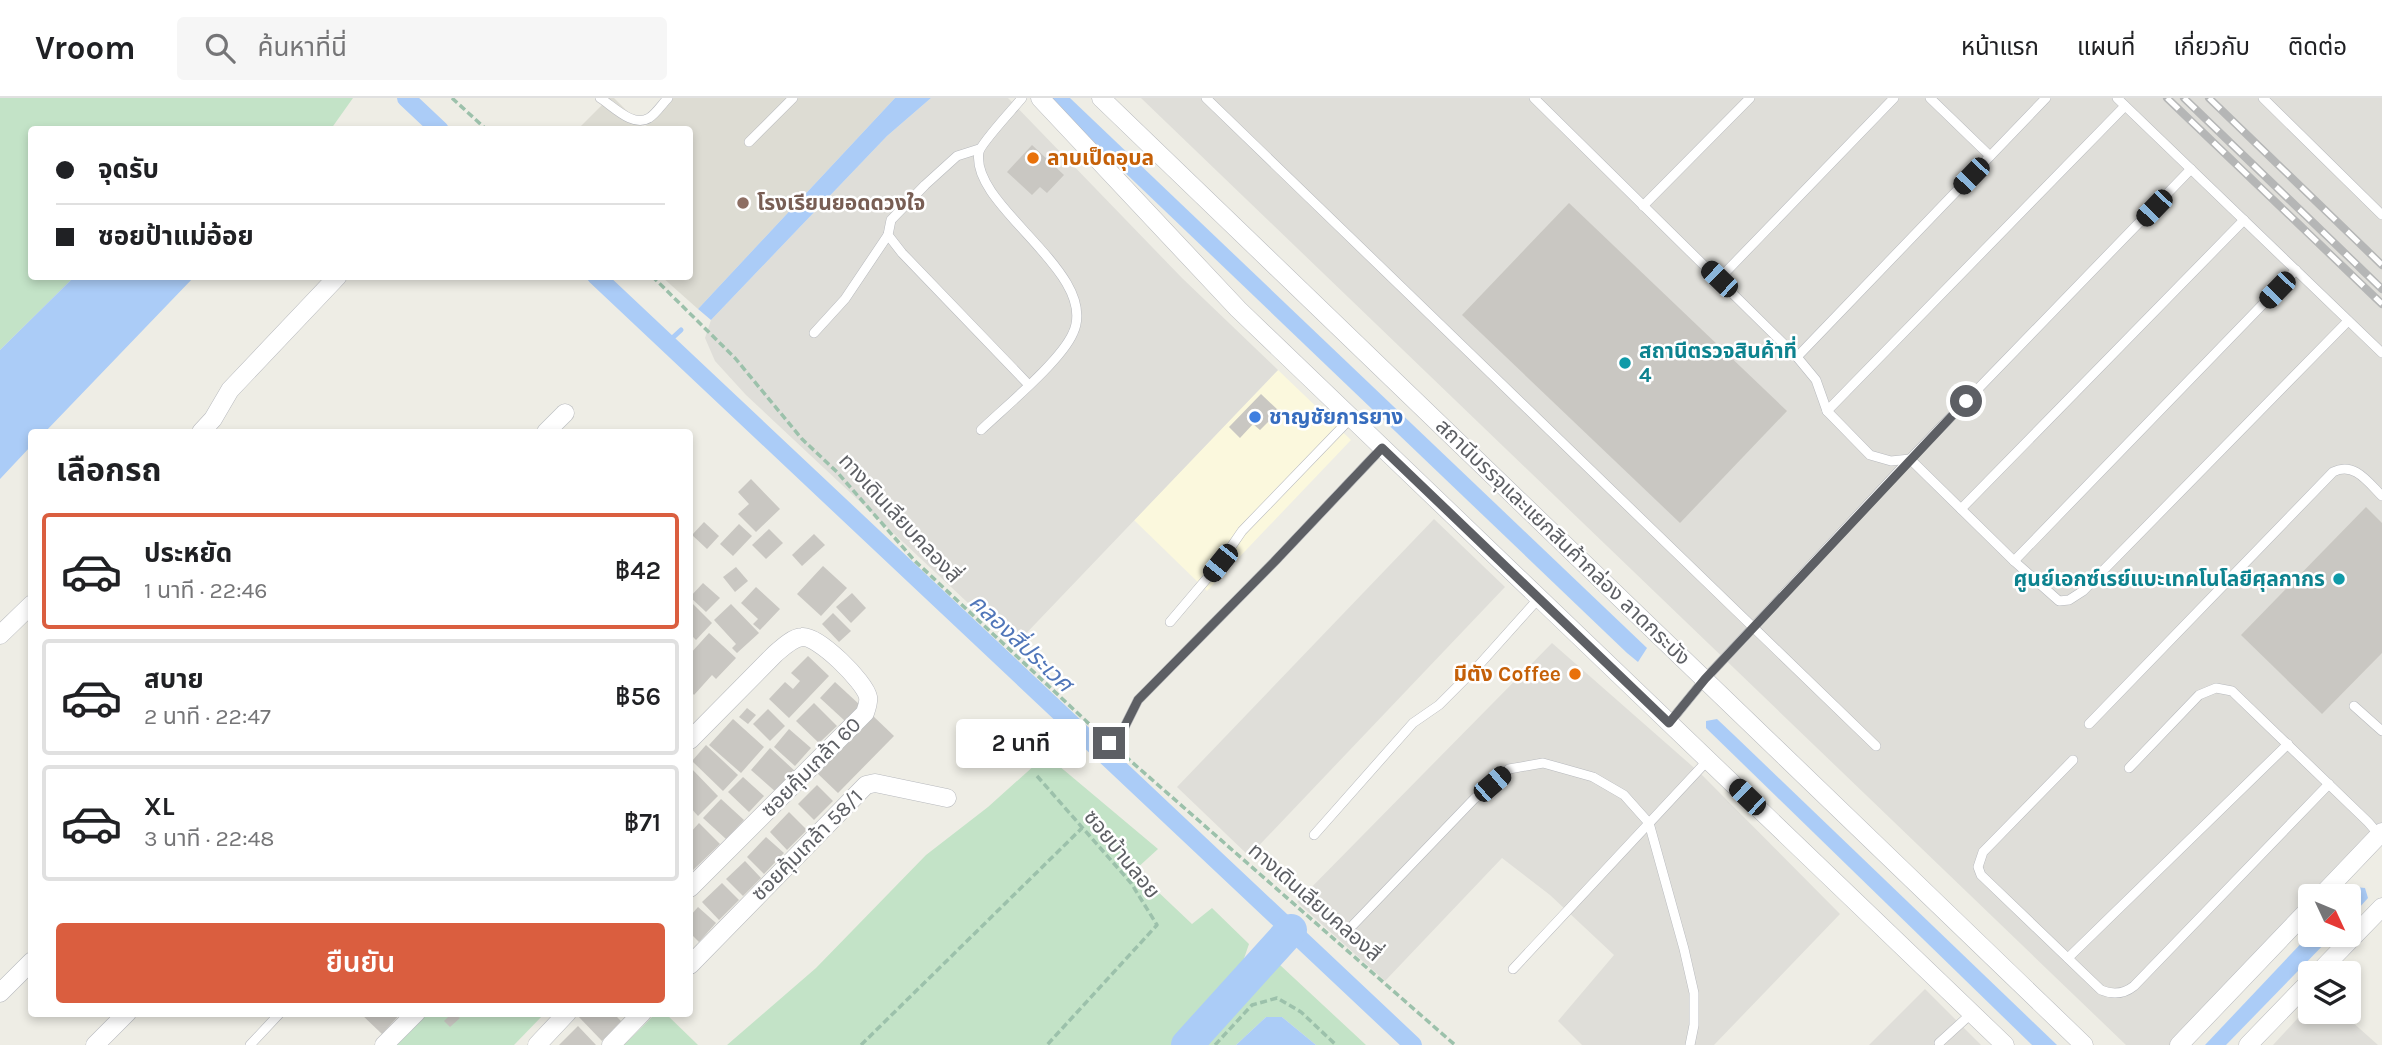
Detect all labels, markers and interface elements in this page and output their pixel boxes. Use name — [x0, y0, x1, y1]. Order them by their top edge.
search box — [177, 17, 667, 80]
text: Vroom — [35, 29, 135, 67]
icon: search — [201, 29, 239, 67]
text: ค้นหาที่นี่ — [257, 32, 347, 63]
text: หน้าแรก — [1961, 33, 2039, 61]
text: แผนที่ — [2077, 33, 2135, 61]
text: เกี่ยวกับ — [2173, 33, 2250, 61]
text: ติดต่อ — [2288, 33, 2347, 61]
place label: ลาบเป็ดอุบล — [1047, 146, 1154, 171]
marker: ลาบเป็ดอุบล — [1025, 150, 1041, 166]
text: จุดรับ — [98, 154, 159, 185]
car — [1949, 154, 1994, 198]
car — [2132, 186, 2177, 230]
place label: โรงเรียนยอดดวงใจ — [757, 191, 925, 215]
marker: โรงเรียนยอดดวงใจ — [735, 195, 751, 211]
text: ซอยป้าแม่อ้อย — [98, 221, 254, 252]
car — [1697, 257, 1742, 301]
car — [2255, 268, 2300, 312]
place label: สถานีตรวจสินค้าที่ 4 — [1639, 336, 1797, 387]
marker: สถานีตรวจสินค้าที่ 4 — [1617, 355, 1633, 371]
route start — [1950, 385, 1982, 417]
place label: ชาญชัยการยาง — [1269, 405, 1403, 429]
marker: ชาญชัยการยาง — [1247, 409, 1263, 425]
street label: สถานีบรรจุและแยกสินค้ากล่อง ลาดกระบัง — [1430, 414, 1695, 671]
street label: ทางเดินเลียบคลองสี่ — [834, 446, 968, 588]
text: เลือกรถ — [56, 452, 161, 489]
text: ประหยัด — [144, 538, 232, 569]
icon: car — [60, 540, 123, 603]
car — [1199, 540, 1242, 586]
text: ฿42 — [615, 555, 661, 586]
place label: ศูนย์เอกซ์เรย์แบะเทคโนโลยีศุลกากร — [2014, 567, 2325, 592]
marker: ศูนย์เอกซ์เรย์แบะเทคโนโลยีศุลกากร — [2331, 571, 2347, 587]
text: 1 นาที · 22:46 — [144, 577, 268, 604]
water label: คลองสี่ประเวศ — [964, 586, 1082, 699]
place label: มีตัง Coffee — [1454, 662, 1561, 686]
text: สบาย — [144, 664, 204, 695]
icon: car — [60, 666, 123, 729]
marker: มีตัง Coffee — [1567, 666, 1583, 682]
text: ฿56 — [615, 681, 661, 712]
text: 2 นาที · 22:47 — [144, 703, 271, 730]
street label: ซอยคุ้มเกล้า 60 — [756, 712, 866, 822]
callout: 2 นาที — [955, 718, 1084, 768]
route end — [1093, 727, 1125, 759]
text: 2 นาที — [992, 730, 1050, 757]
car — [1470, 762, 1515, 806]
car — [1725, 775, 1770, 819]
street label: ซอยคุ้มเกล้า 58/1 — [747, 785, 868, 906]
text: XL — [144, 791, 175, 822]
icon: car — [60, 792, 123, 855]
street label: ซอยบ้านลอย — [1079, 805, 1165, 903]
text: ฿71 — [624, 807, 661, 838]
text: 3 นาที · 22:48 — [144, 825, 274, 852]
street label: ทางเดินเลียบคลองสี่ — [1244, 836, 1388, 966]
north arrow — [2298, 884, 2361, 947]
map controls — [2298, 884, 2361, 1024]
button: ยืนยัน — [56, 923, 665, 1003]
button: layers — [2298, 961, 2361, 1024]

